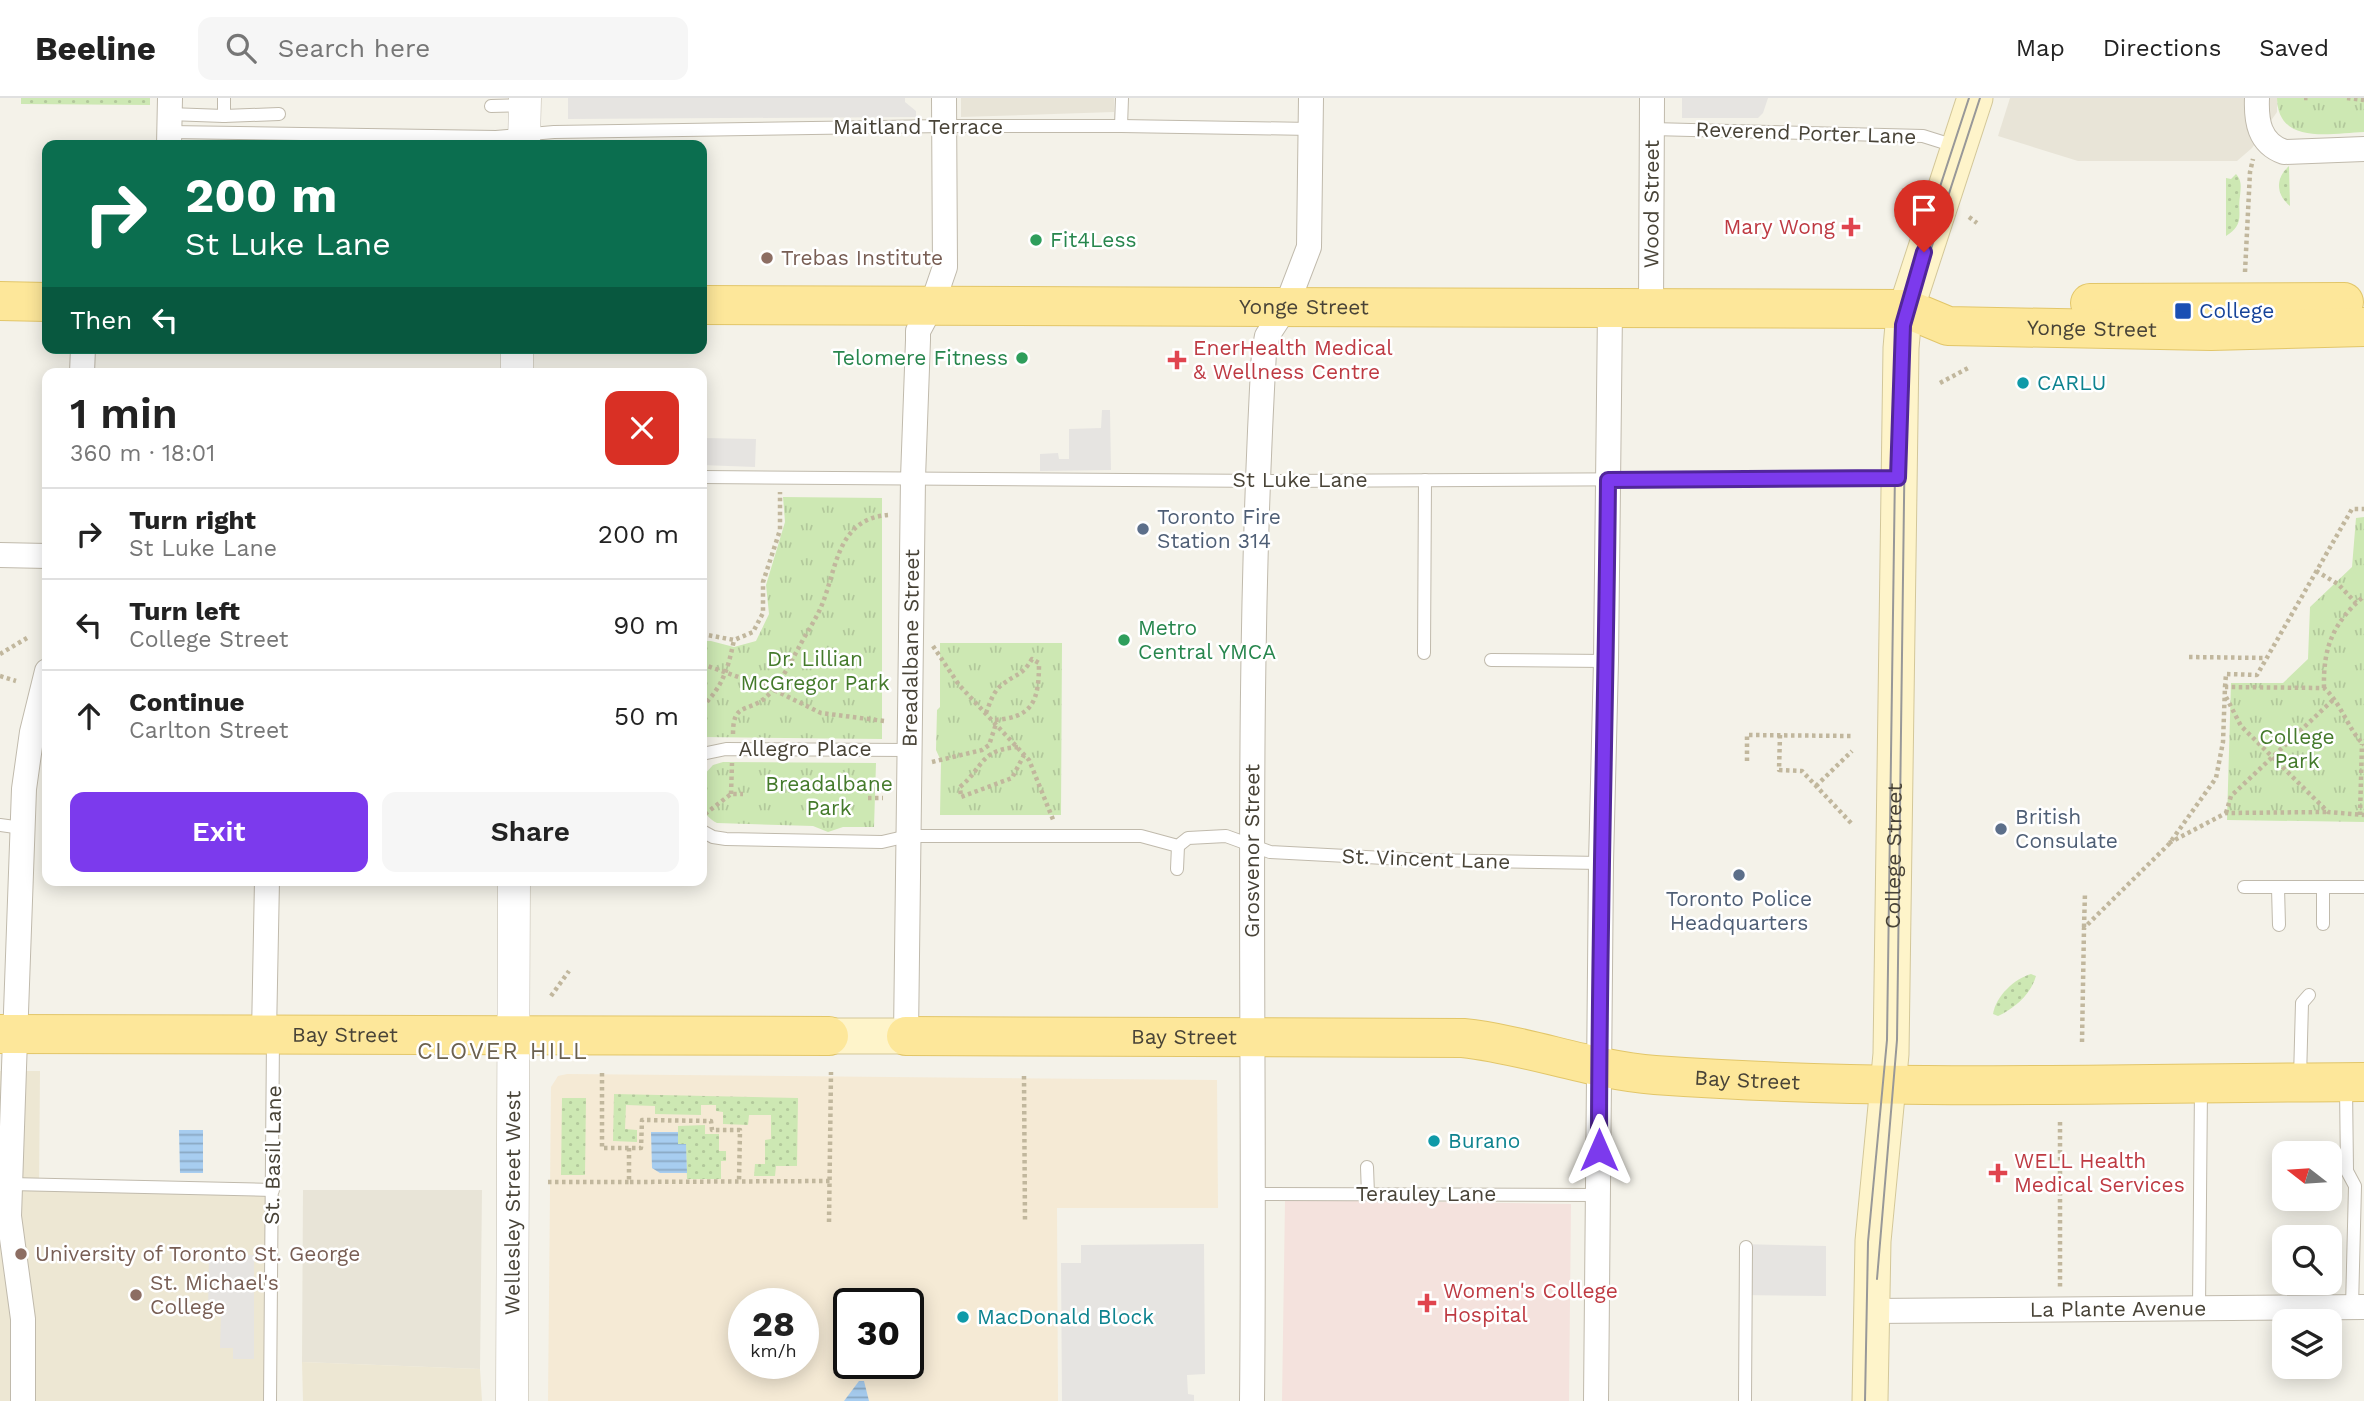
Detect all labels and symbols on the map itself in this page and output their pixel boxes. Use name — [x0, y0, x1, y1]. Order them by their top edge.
street label: Maitland Terrace — [833, 114, 1003, 139]
street label: Reverend Porter Lane — [1695, 116, 1917, 149]
street label: Wood Street — [1638, 140, 1664, 268]
pin — [1894, 180, 1954, 252]
place label: Mary Wong — [1724, 214, 1836, 239]
marker: Mary Wong — [1841, 217, 1861, 237]
place label: Fit4Less — [1050, 227, 1137, 252]
marker: Fit4Less — [1028, 232, 1044, 248]
place label: Trebas Institute — [781, 245, 943, 270]
marker: Trebas Institute — [759, 250, 775, 266]
street label: Yonge Street — [1239, 294, 1369, 319]
place label: College — [2199, 298, 2274, 323]
marker: College — [2173, 301, 2193, 321]
street label: Yonge Street — [2027, 315, 2157, 342]
place label: EnerHealth Medical & Wellness Centre — [1193, 335, 1393, 384]
place label: Telomere Fitness — [832, 345, 1008, 370]
marker: Telomere Fitness — [1014, 350, 1030, 366]
marker: EnerHealth Medical & Wellness Centre — [1167, 350, 1187, 370]
place label: CARLU — [2037, 370, 2106, 395]
marker: CARLU — [2015, 375, 2031, 391]
street label: St Luke Lane — [1232, 467, 1368, 492]
place label: Toronto Fire Station 314 — [1157, 504, 1281, 553]
marker: Toronto Fire Station 314 — [1135, 521, 1151, 537]
street label: Breadalbane Street — [897, 549, 924, 747]
place label: Metro Central YMCA — [1138, 615, 1276, 664]
marker: Metro Central YMCA — [1116, 632, 1132, 648]
park label: Dr. Lillian McGregor Park — [740, 646, 890, 695]
park label: College Park — [2259, 724, 2335, 773]
street label: Allegro Place — [739, 736, 872, 761]
street label: Grosvenor Street — [1239, 764, 1264, 938]
park label: Breadalbane Park — [765, 771, 893, 820]
street label: College Street — [1880, 783, 1907, 929]
place label: British Consulate — [2015, 804, 2118, 853]
marker: British Consulate — [1993, 821, 2009, 837]
street label: St. Vincent Lane — [1341, 843, 1511, 874]
marker: Toronto Police Headquarters — [1731, 867, 1747, 883]
place label: Toronto Police Headquarters — [1666, 886, 1812, 935]
street label: Bay Street — [292, 1022, 398, 1047]
street label: Bay Street — [1131, 1024, 1237, 1049]
district label: CLOVER HILL — [417, 1038, 589, 1065]
street label: Bay Street — [1694, 1065, 1801, 1094]
street label: St. Basil Lane — [259, 1085, 286, 1225]
street label: Wellesley Street West — [499, 1090, 525, 1315]
position arrow — [1562, 1113, 1636, 1187]
place label: Burano — [1448, 1128, 1520, 1153]
marker: Burano — [1426, 1133, 1442, 1149]
north arrow — [2272, 1141, 2342, 1211]
place label: WELL Health Medical Services — [2014, 1148, 2185, 1197]
marker: WELL Health Medical Services — [1988, 1163, 2008, 1183]
street label: Terauley Lane — [1356, 1181, 1496, 1206]
place label: University of Toronto St. George — [35, 1241, 360, 1266]
marker: University of Toronto St. George — [13, 1246, 29, 1262]
place label: St. Michael's College — [150, 1270, 279, 1319]
place label: Women's College Hospital — [1443, 1278, 1618, 1327]
marker: St. Michael's College — [128, 1287, 144, 1303]
speed limit sign: 30 — [833, 1288, 924, 1379]
marker: Women's College Hospital — [1417, 1293, 1437, 1313]
street label: La Plante Avenue — [2030, 1295, 2206, 1322]
place label: MacDonald Block — [977, 1304, 1154, 1329]
marker: MacDonald Block — [955, 1309, 971, 1325]

